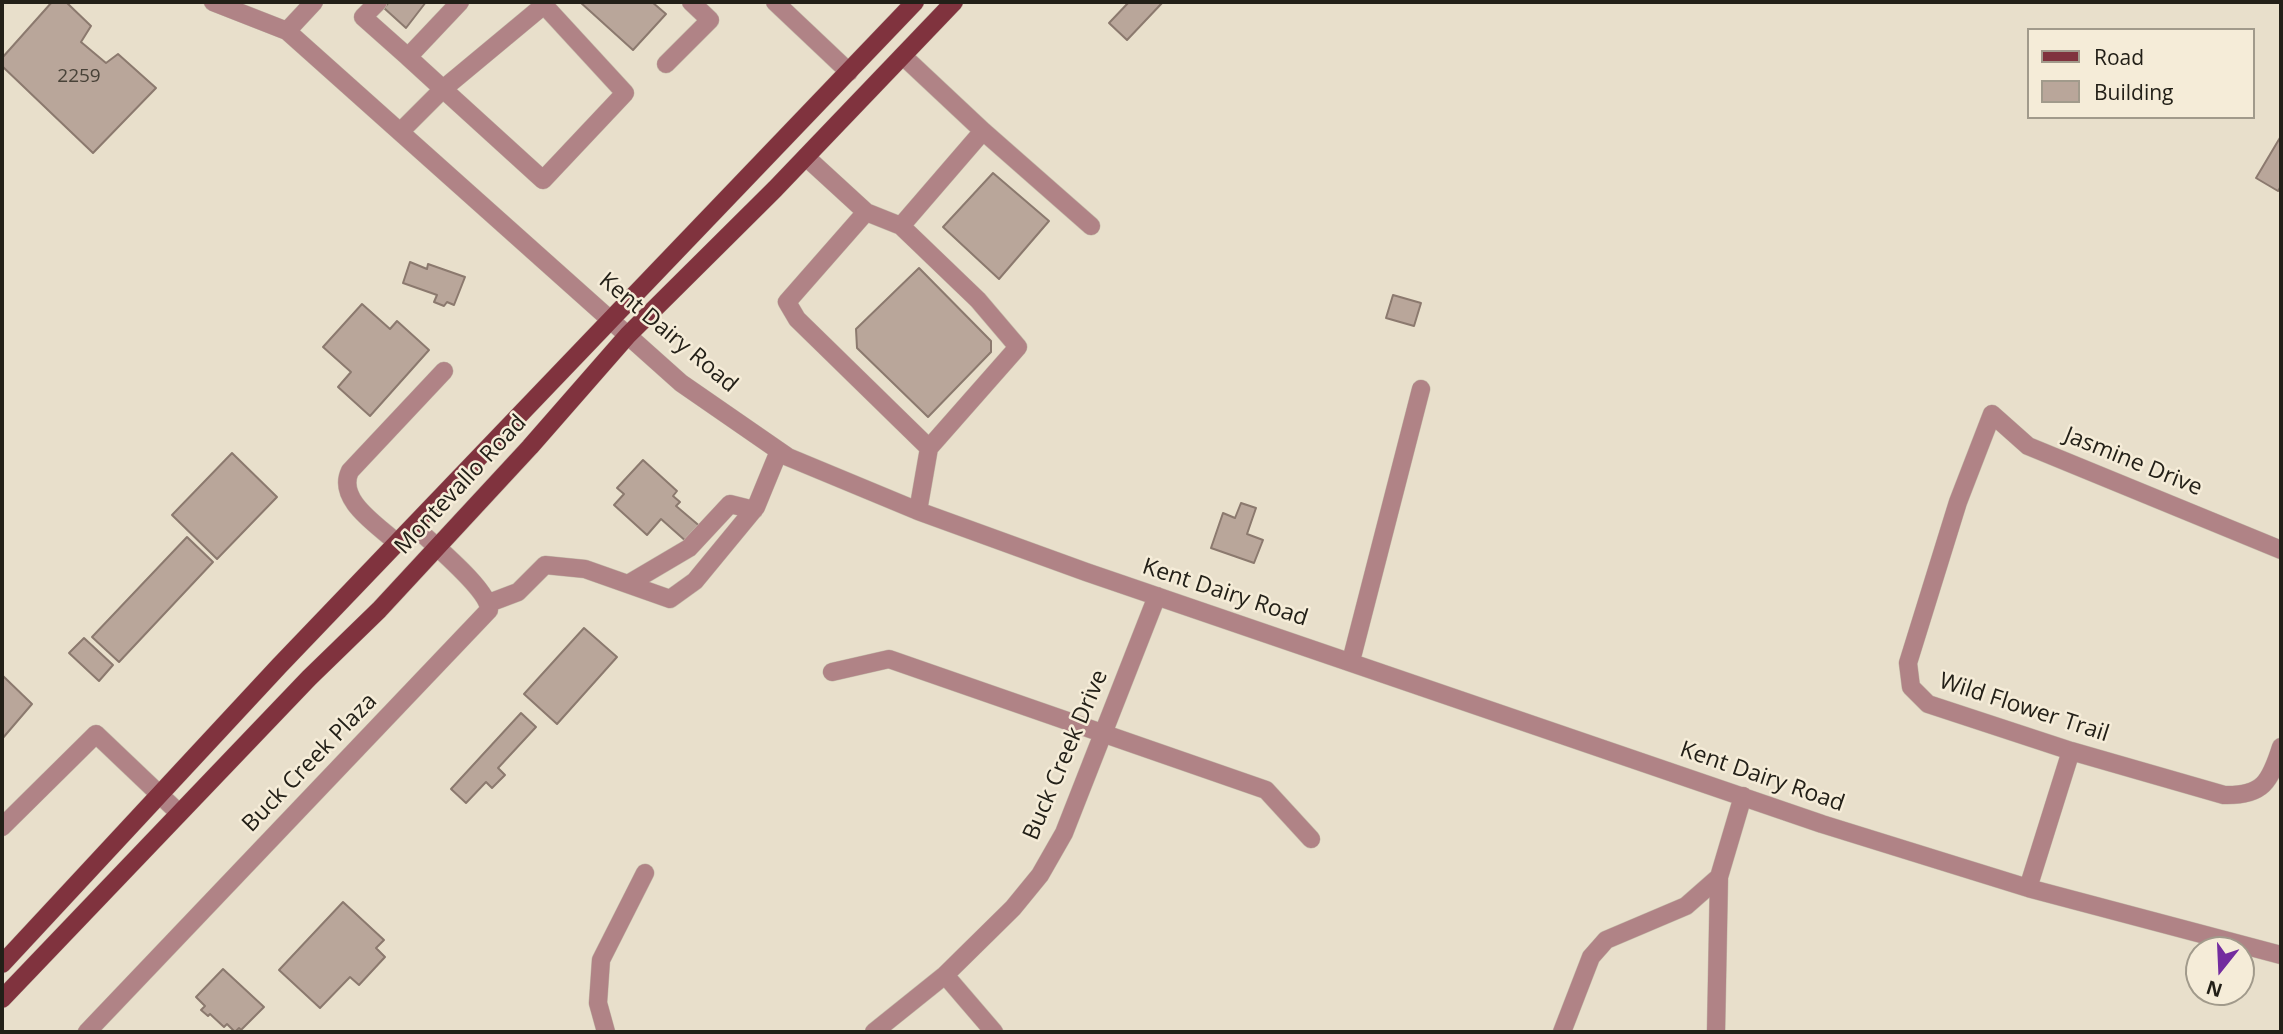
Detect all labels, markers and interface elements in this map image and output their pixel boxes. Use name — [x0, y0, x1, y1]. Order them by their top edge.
legend — [2028, 28, 2255, 119]
text: Road — [2094, 43, 2144, 71]
house number: 2259 — [57, 66, 101, 88]
text: Building — [2094, 78, 2173, 106]
street label: Kent Dairy Road — [593, 267, 743, 399]
street label: Montevallo Road — [389, 410, 533, 560]
street label: Jasmine Drive — [2060, 422, 2206, 502]
street label: Kent Dairy Road — [1139, 553, 1311, 633]
street label: Buck Creek Drive — [1018, 666, 1114, 844]
street label: Wild Flower Trail — [1936, 668, 2112, 748]
street label: Buck Creek Plaza — [237, 688, 383, 838]
street label: Kent Dairy Road — [1676, 736, 1848, 818]
north arrow — [2185, 936, 2255, 1006]
text: N — [2203, 974, 2226, 1004]

